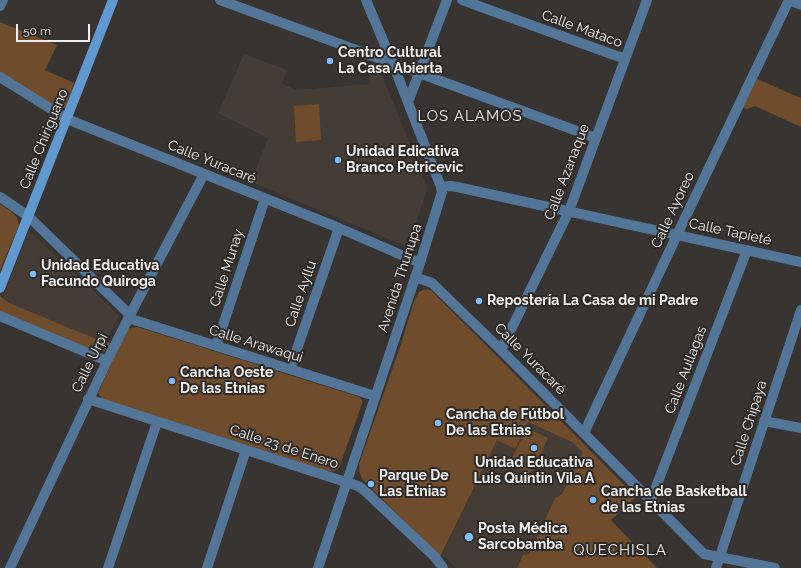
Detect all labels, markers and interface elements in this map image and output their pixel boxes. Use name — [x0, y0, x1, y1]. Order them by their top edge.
street label: Calle Mataco — [539, 7, 625, 51]
scale bar — [18, 16, 92, 42]
text: 50 m — [23, 24, 51, 38]
place label: Centro Cultural La Casa Abierta — [338, 45, 443, 78]
marker: Centro Cultural La Casa Abierta — [325, 56, 335, 66]
street label: Calle Chiriguano — [16, 86, 72, 192]
district label: LOS ALAMOS — [417, 107, 523, 125]
street label: Calle Azanaque — [541, 122, 593, 222]
street label: Calle Yuracaré — [165, 137, 259, 187]
place label: Unidad Edicativa Branco Petricevic — [346, 144, 463, 176]
marker: Unidad Edicativa Branco Petricevic — [333, 155, 343, 165]
street label: Calle Ayoreo — [648, 169, 698, 251]
street label: Calle Tapieté — [687, 215, 773, 249]
street label: Avenida Thunupa — [375, 222, 425, 334]
street label: Calle Munay — [207, 227, 247, 309]
place label: Unidad Educativa Facundo Quiroga — [41, 258, 159, 290]
street label: Calle Ayllu — [282, 259, 320, 329]
marker: Unidad Educativa Facundo Quiroga — [28, 269, 38, 279]
place label: Repostería La Casa de mi Padre — [487, 293, 698, 309]
marker: Repostería La Casa de mi Padre — [474, 296, 484, 306]
street label: Calle Yuracaré — [491, 320, 569, 398]
street label: Calle Arawaqui — [207, 322, 305, 366]
street label: Calle Aullagas — [662, 324, 710, 416]
street label: Calle Urpi — [68, 331, 112, 395]
place label: Cancha Oeste De las Etnias — [180, 365, 273, 398]
marker: Cancha Oeste De las Etnias — [167, 376, 177, 386]
street label: Calle Chipaya — [727, 378, 771, 468]
place label: Cancha de Fútbol De las Etnias — [446, 407, 564, 440]
marker: Cancha de Fútbol De las Etnias — [433, 418, 443, 428]
street label: Calle 23 de Enero — [228, 422, 340, 472]
marker: Unidad Educativa Luis Quintin Vila A — [529, 443, 539, 453]
place label: Unidad Educativa Luis Quintin Vila A — [474, 455, 594, 488]
place label: Parque De Las Etnias — [379, 468, 449, 500]
marker: Parque De Las Etnias — [366, 479, 376, 489]
place label: Cancha de Basketball de las Etnias — [601, 484, 747, 516]
marker: Cancha de Basketball de las Etnias — [588, 495, 598, 505]
place label: Posta Médica Sarcobamba — [478, 521, 568, 554]
marker: Posta Médica Sarcobamba — [463, 531, 475, 543]
district label: QUECHISLA — [573, 541, 667, 559]

